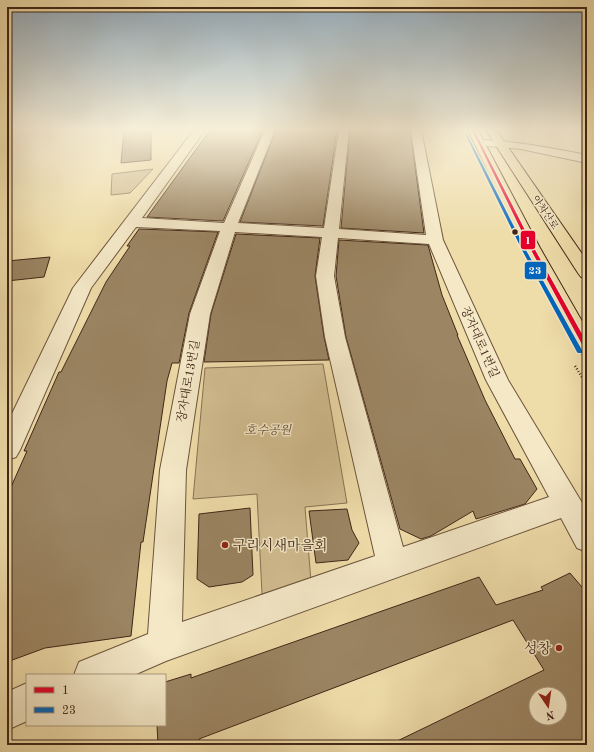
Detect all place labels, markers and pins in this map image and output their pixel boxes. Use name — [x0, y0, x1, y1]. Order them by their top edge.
unlabelled marker — [510, 227, 520, 237]
place label: 구리시새마을회 — [233, 538, 328, 553]
marker: 구리시새마을회 — [220, 540, 230, 550]
place label: 성창 — [524, 641, 551, 656]
marker: 성창 — [554, 643, 564, 653]

